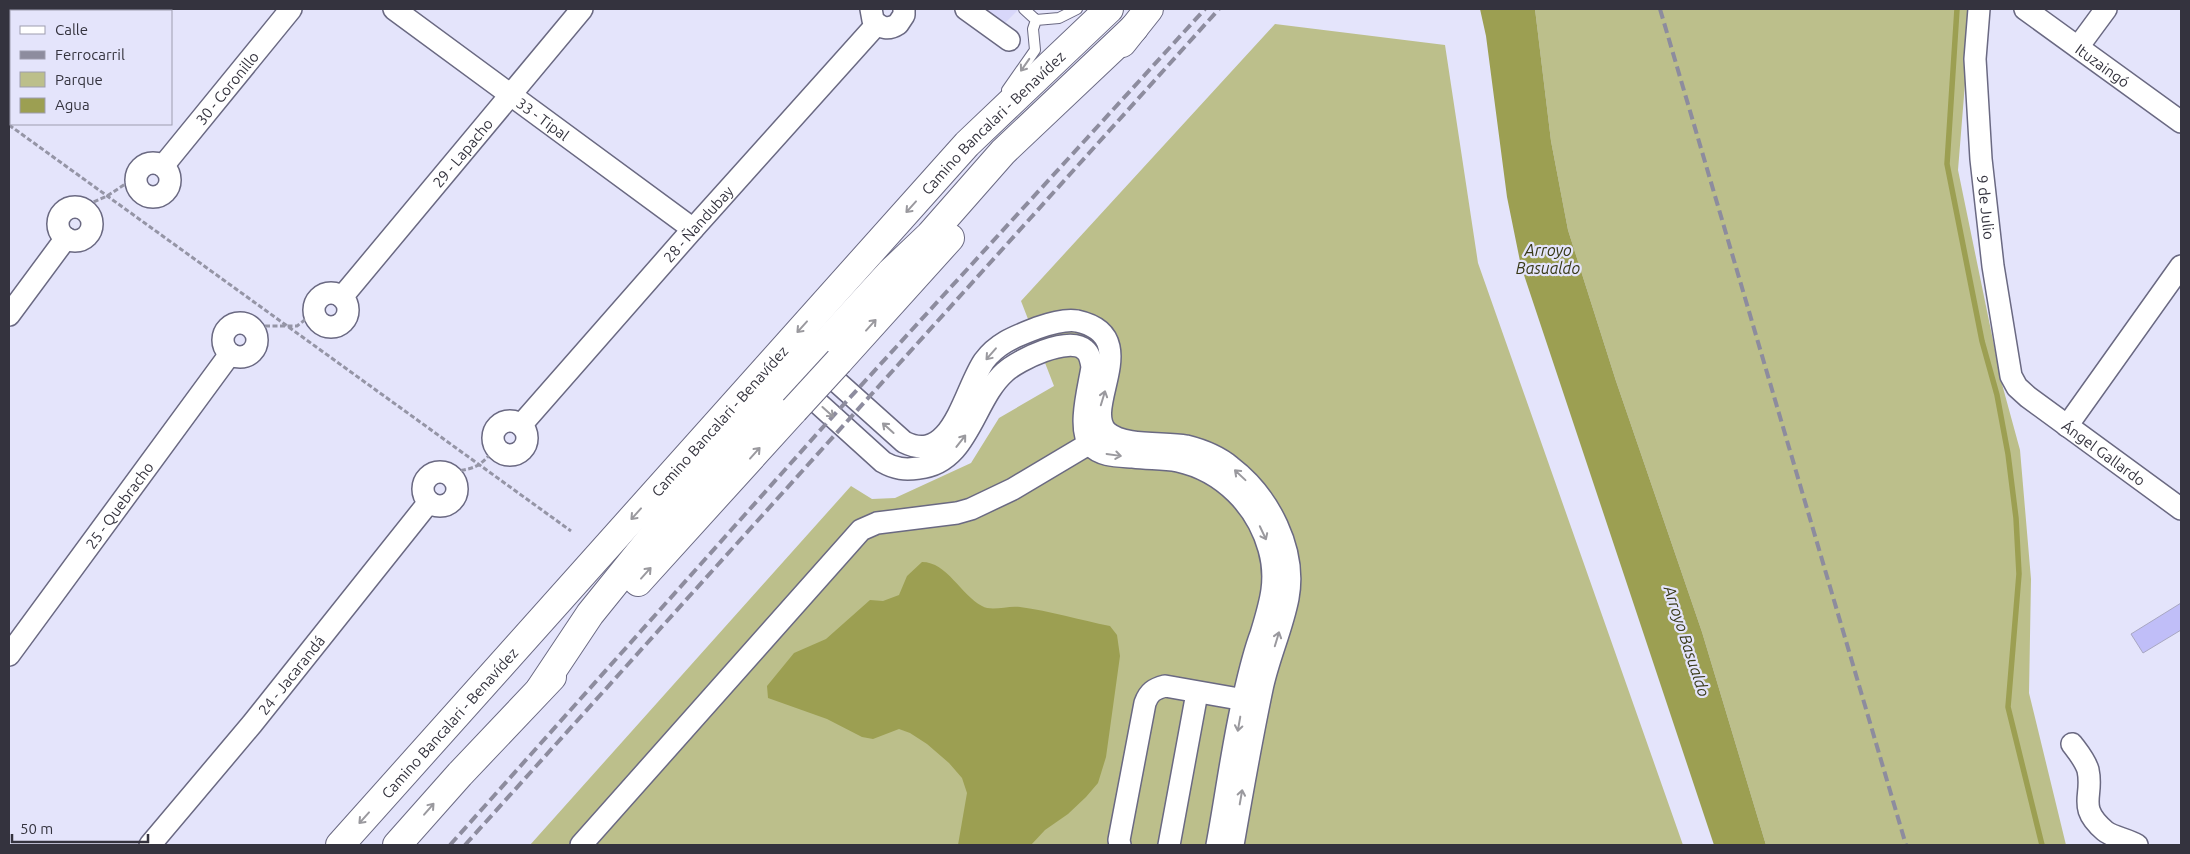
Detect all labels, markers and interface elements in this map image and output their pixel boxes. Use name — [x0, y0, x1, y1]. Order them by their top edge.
legend — [10, 10, 172, 125]
text: Calle — [55, 21, 88, 38]
street label: Ituzaingó — [2072, 40, 2133, 91]
text: Ferrocarril — [55, 46, 125, 63]
street label: Camino Bancalari - Benavídez — [918, 47, 1068, 198]
street label: 30 - Coronillo — [192, 48, 262, 128]
one-way arrow — [1020, 58, 1030, 72]
text: Parque — [55, 71, 103, 88]
street label: 33 - Tipal — [513, 94, 573, 144]
text: Agua — [55, 96, 90, 113]
street label: 29 - Lapacho — [429, 115, 496, 190]
street label: 9 de Julio — [1974, 174, 1998, 240]
street label: 28 - Ñandubay — [660, 182, 736, 265]
one-way arrow — [905, 200, 917, 213]
water label: Arroyo Basualdo — [1516, 241, 1581, 277]
one-way arrow — [866, 318, 877, 331]
one-way arrow — [797, 321, 808, 334]
street label: Camino Bancalari - Benavídez — [648, 342, 791, 500]
one-way arrow — [985, 347, 997, 360]
one-way arrow — [1099, 390, 1109, 406]
one-way arrow — [822, 406, 835, 418]
street label: Ángel Gallardo — [2059, 416, 2149, 489]
one-way arrow — [881, 422, 894, 434]
one-way arrow — [955, 435, 966, 448]
one-way arrow — [749, 446, 761, 459]
one-way arrow — [1106, 451, 1122, 461]
street label: 25 - Quebracho — [82, 458, 156, 552]
one-way arrow — [1234, 469, 1246, 481]
one-way arrow — [630, 507, 642, 520]
one-way arrow — [1258, 525, 1268, 540]
one-way arrow — [640, 567, 652, 580]
water label: Arroyo Basualdo — [1660, 582, 1713, 699]
one-way arrow — [1272, 631, 1282, 647]
street label: 24 - Jacarandá — [254, 632, 328, 718]
street label: Camino Bancalari - Benavídez — [378, 644, 521, 802]
one-way arrow — [1233, 715, 1243, 731]
one-way arrow — [1237, 790, 1247, 806]
one-way arrow — [424, 802, 435, 815]
one-way arrow — [359, 811, 370, 824]
scale bar — [12, 812, 149, 844]
text: 50 m — [20, 820, 53, 837]

